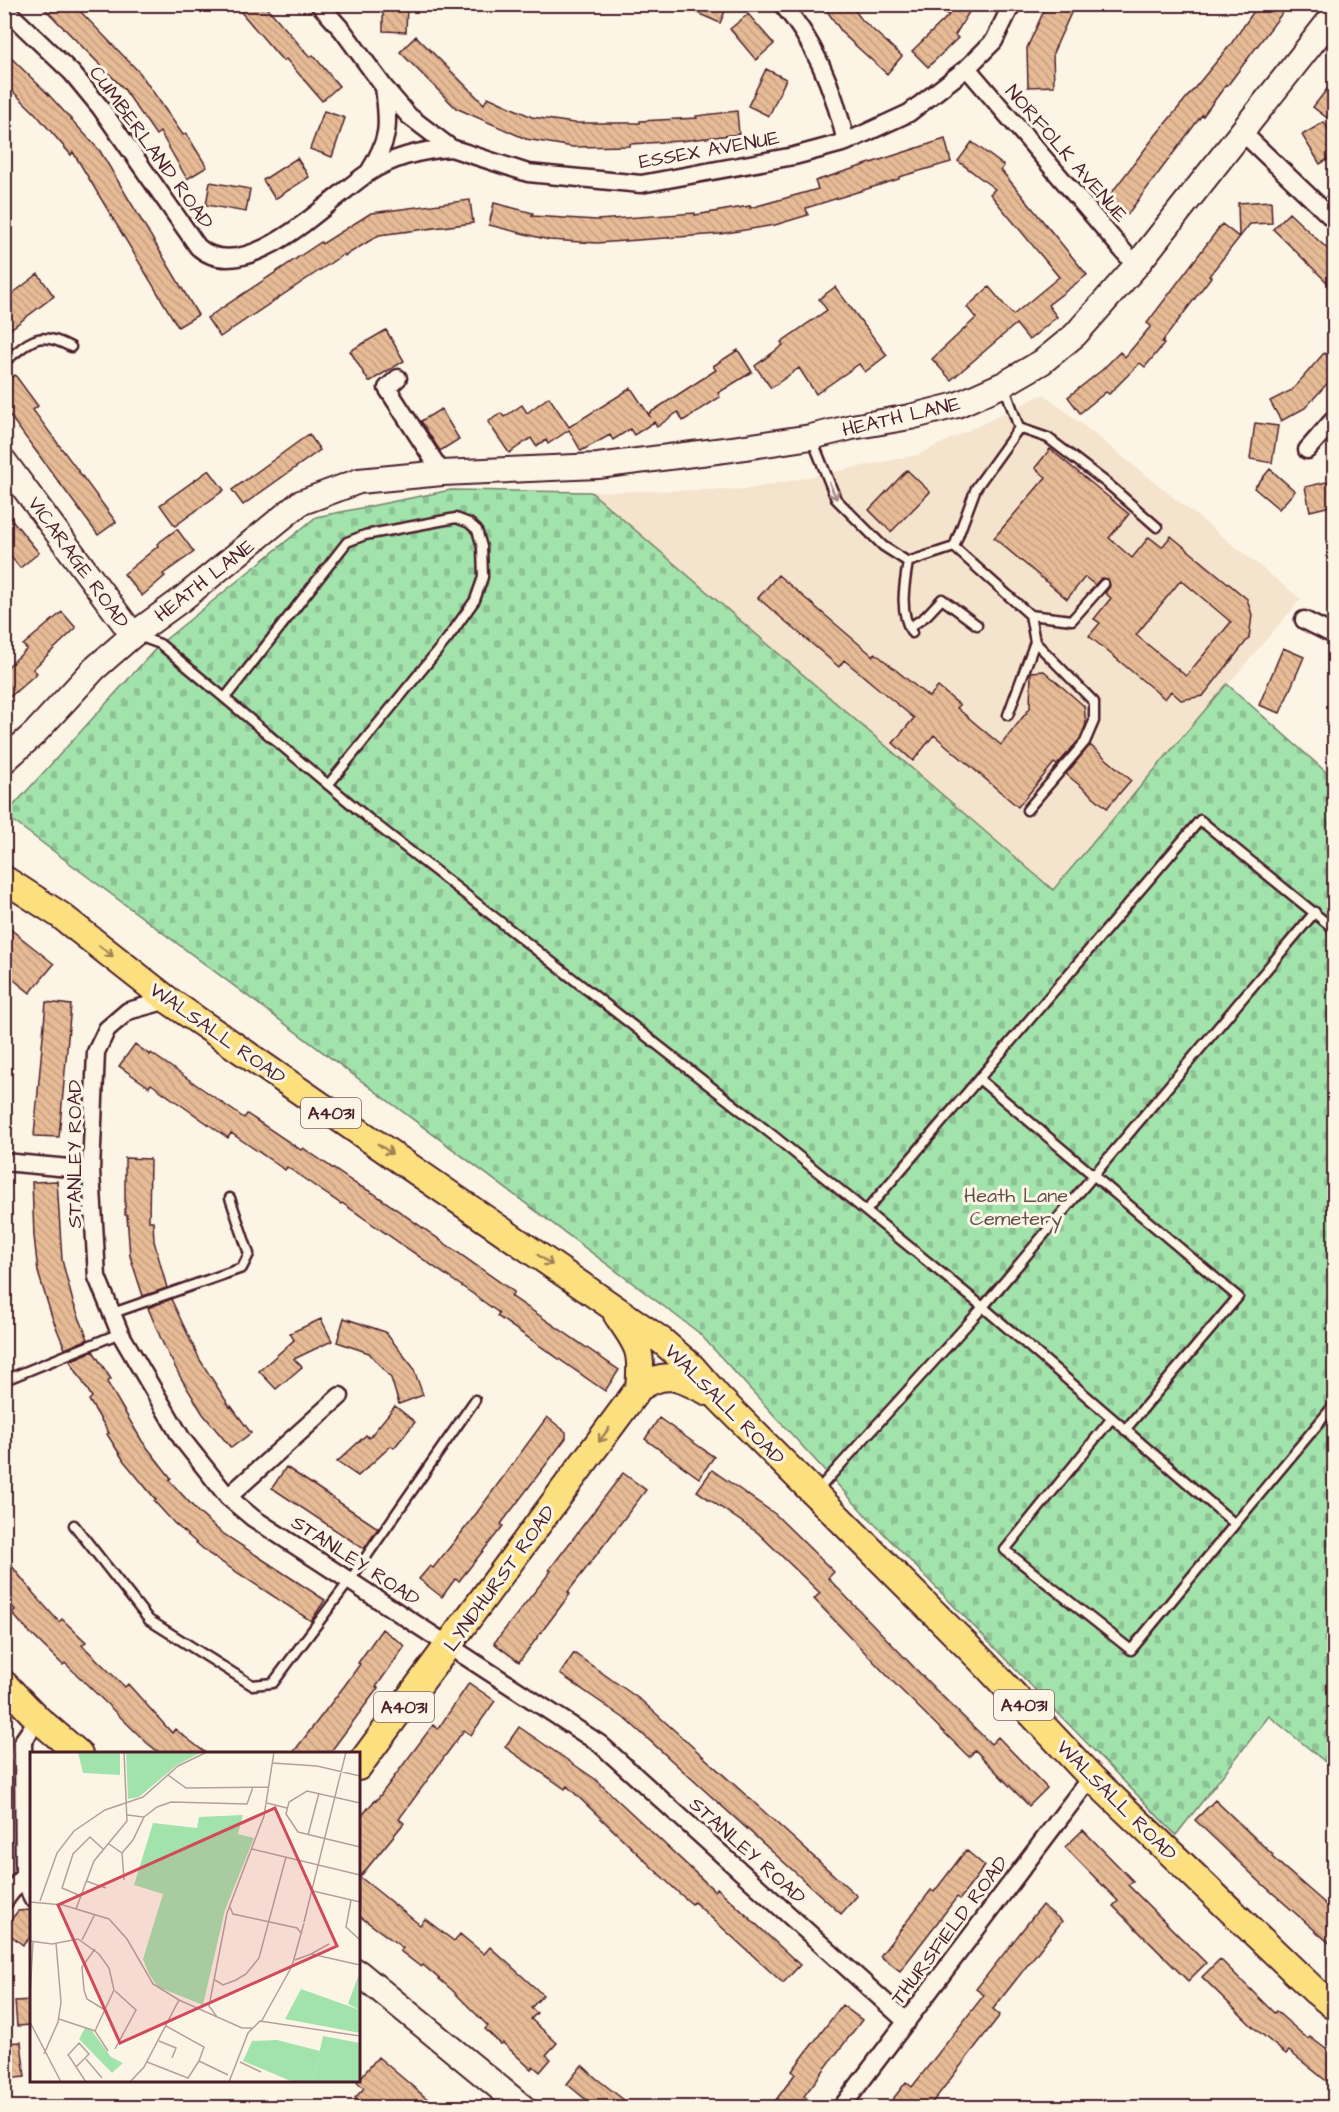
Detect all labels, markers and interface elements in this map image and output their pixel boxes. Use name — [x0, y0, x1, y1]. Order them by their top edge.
street label: CUMBERLAND ROAD — [82, 60, 220, 235]
street label: NORFOLK AVENUE — [999, 79, 1134, 229]
street label: ESSEX AVENUE — [637, 124, 782, 176]
street label: HEATH LANE — [839, 390, 963, 444]
one-way arrow — [828, 481, 839, 499]
street label: VICARAGE ROAD — [21, 491, 136, 634]
street label: HEATH LANE — [149, 533, 261, 629]
one-way arrow — [98, 945, 114, 958]
street label: WALSALL ROAD — [144, 976, 291, 1091]
street label: STANLEY ROAD — [61, 1080, 89, 1228]
road number: A4031 — [301, 1098, 361, 1128]
one-way arrow — [376, 1143, 393, 1156]
park label: Heath Lane Cemetery — [964, 1182, 1068, 1234]
one-way arrow — [537, 1254, 553, 1266]
street label: WALSALL ROAD — [658, 1338, 791, 1471]
one-way arrow — [598, 1426, 610, 1442]
street label: LYNDHURST ROAD — [437, 1500, 562, 1657]
street label: STANLEY ROAD — [286, 1509, 425, 1613]
road number: A4031 — [994, 1690, 1054, 1720]
road number: A4031 — [374, 1692, 434, 1722]
street label: WALSALL ROAD — [1050, 1734, 1183, 1867]
inset map — [30, 1752, 360, 2082]
street label: STANLEY ROAD — [683, 1791, 812, 1911]
street label: THURSFIELD ROAD — [884, 1850, 1015, 2011]

